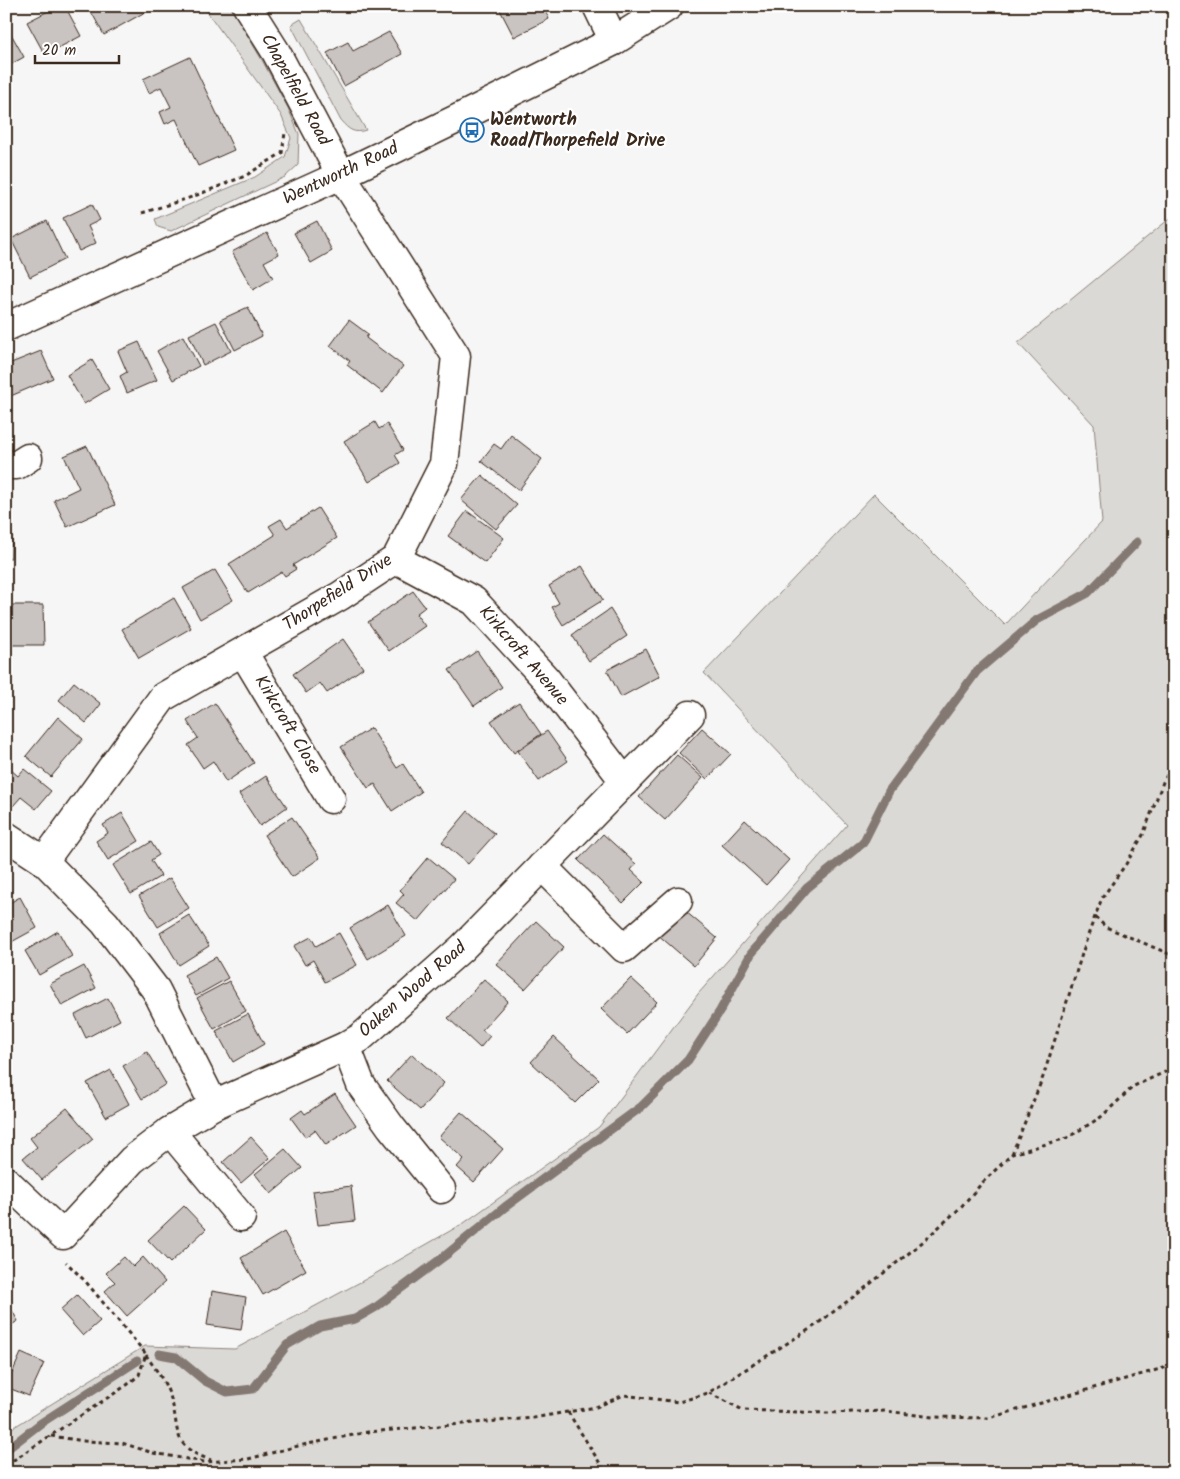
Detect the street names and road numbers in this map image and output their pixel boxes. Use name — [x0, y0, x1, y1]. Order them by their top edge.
street label: Chapelfield Road — [252, 29, 338, 152]
street label: Wentworth Road — [278, 134, 405, 214]
street label: Thorpefield Drive — [277, 547, 399, 639]
street label: Kirkcroft Avenue — [471, 599, 575, 713]
street label: Kirkcroft Close — [246, 670, 328, 780]
street label: Oaken Wood Road — [352, 934, 474, 1045]

